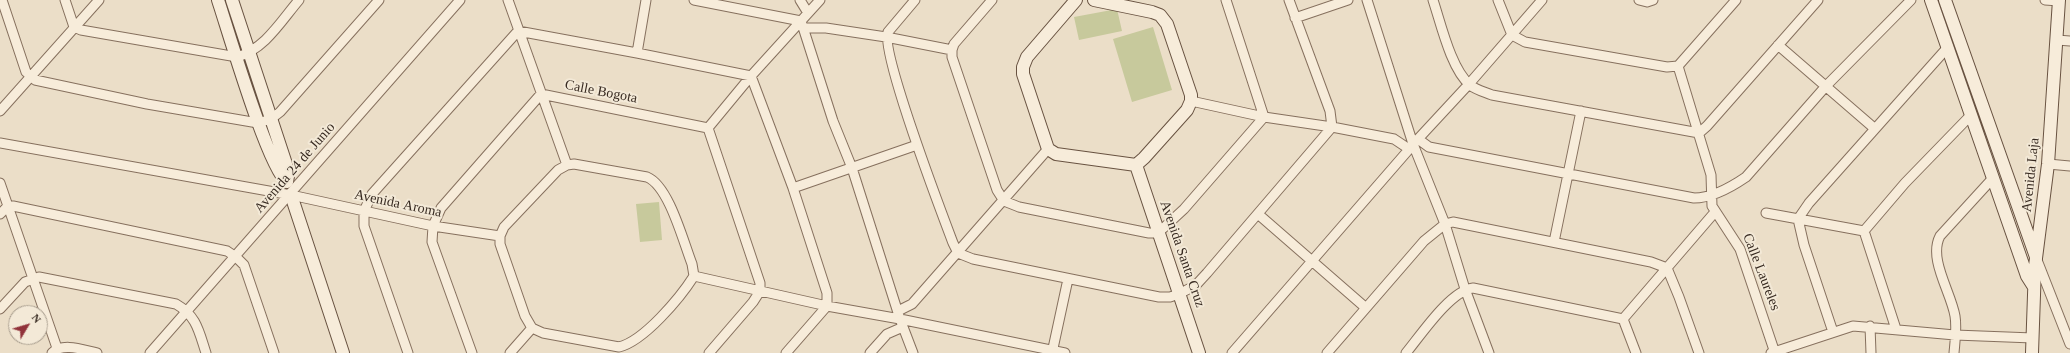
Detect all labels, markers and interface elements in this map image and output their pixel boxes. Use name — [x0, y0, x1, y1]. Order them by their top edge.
street label: Calle Bogota — [563, 77, 639, 107]
street label: Avenida 24 de Junio — [251, 119, 339, 217]
street label: Avenida Laja — [2019, 137, 2043, 213]
street label: Avenida Aroma — [353, 187, 443, 221]
street label: Avenida Santa Cruz — [1156, 198, 1208, 310]
street label: Calle Laureles — [1739, 231, 1783, 313]
north arrow — [8, 305, 48, 345]
text: N — [29, 311, 44, 325]

